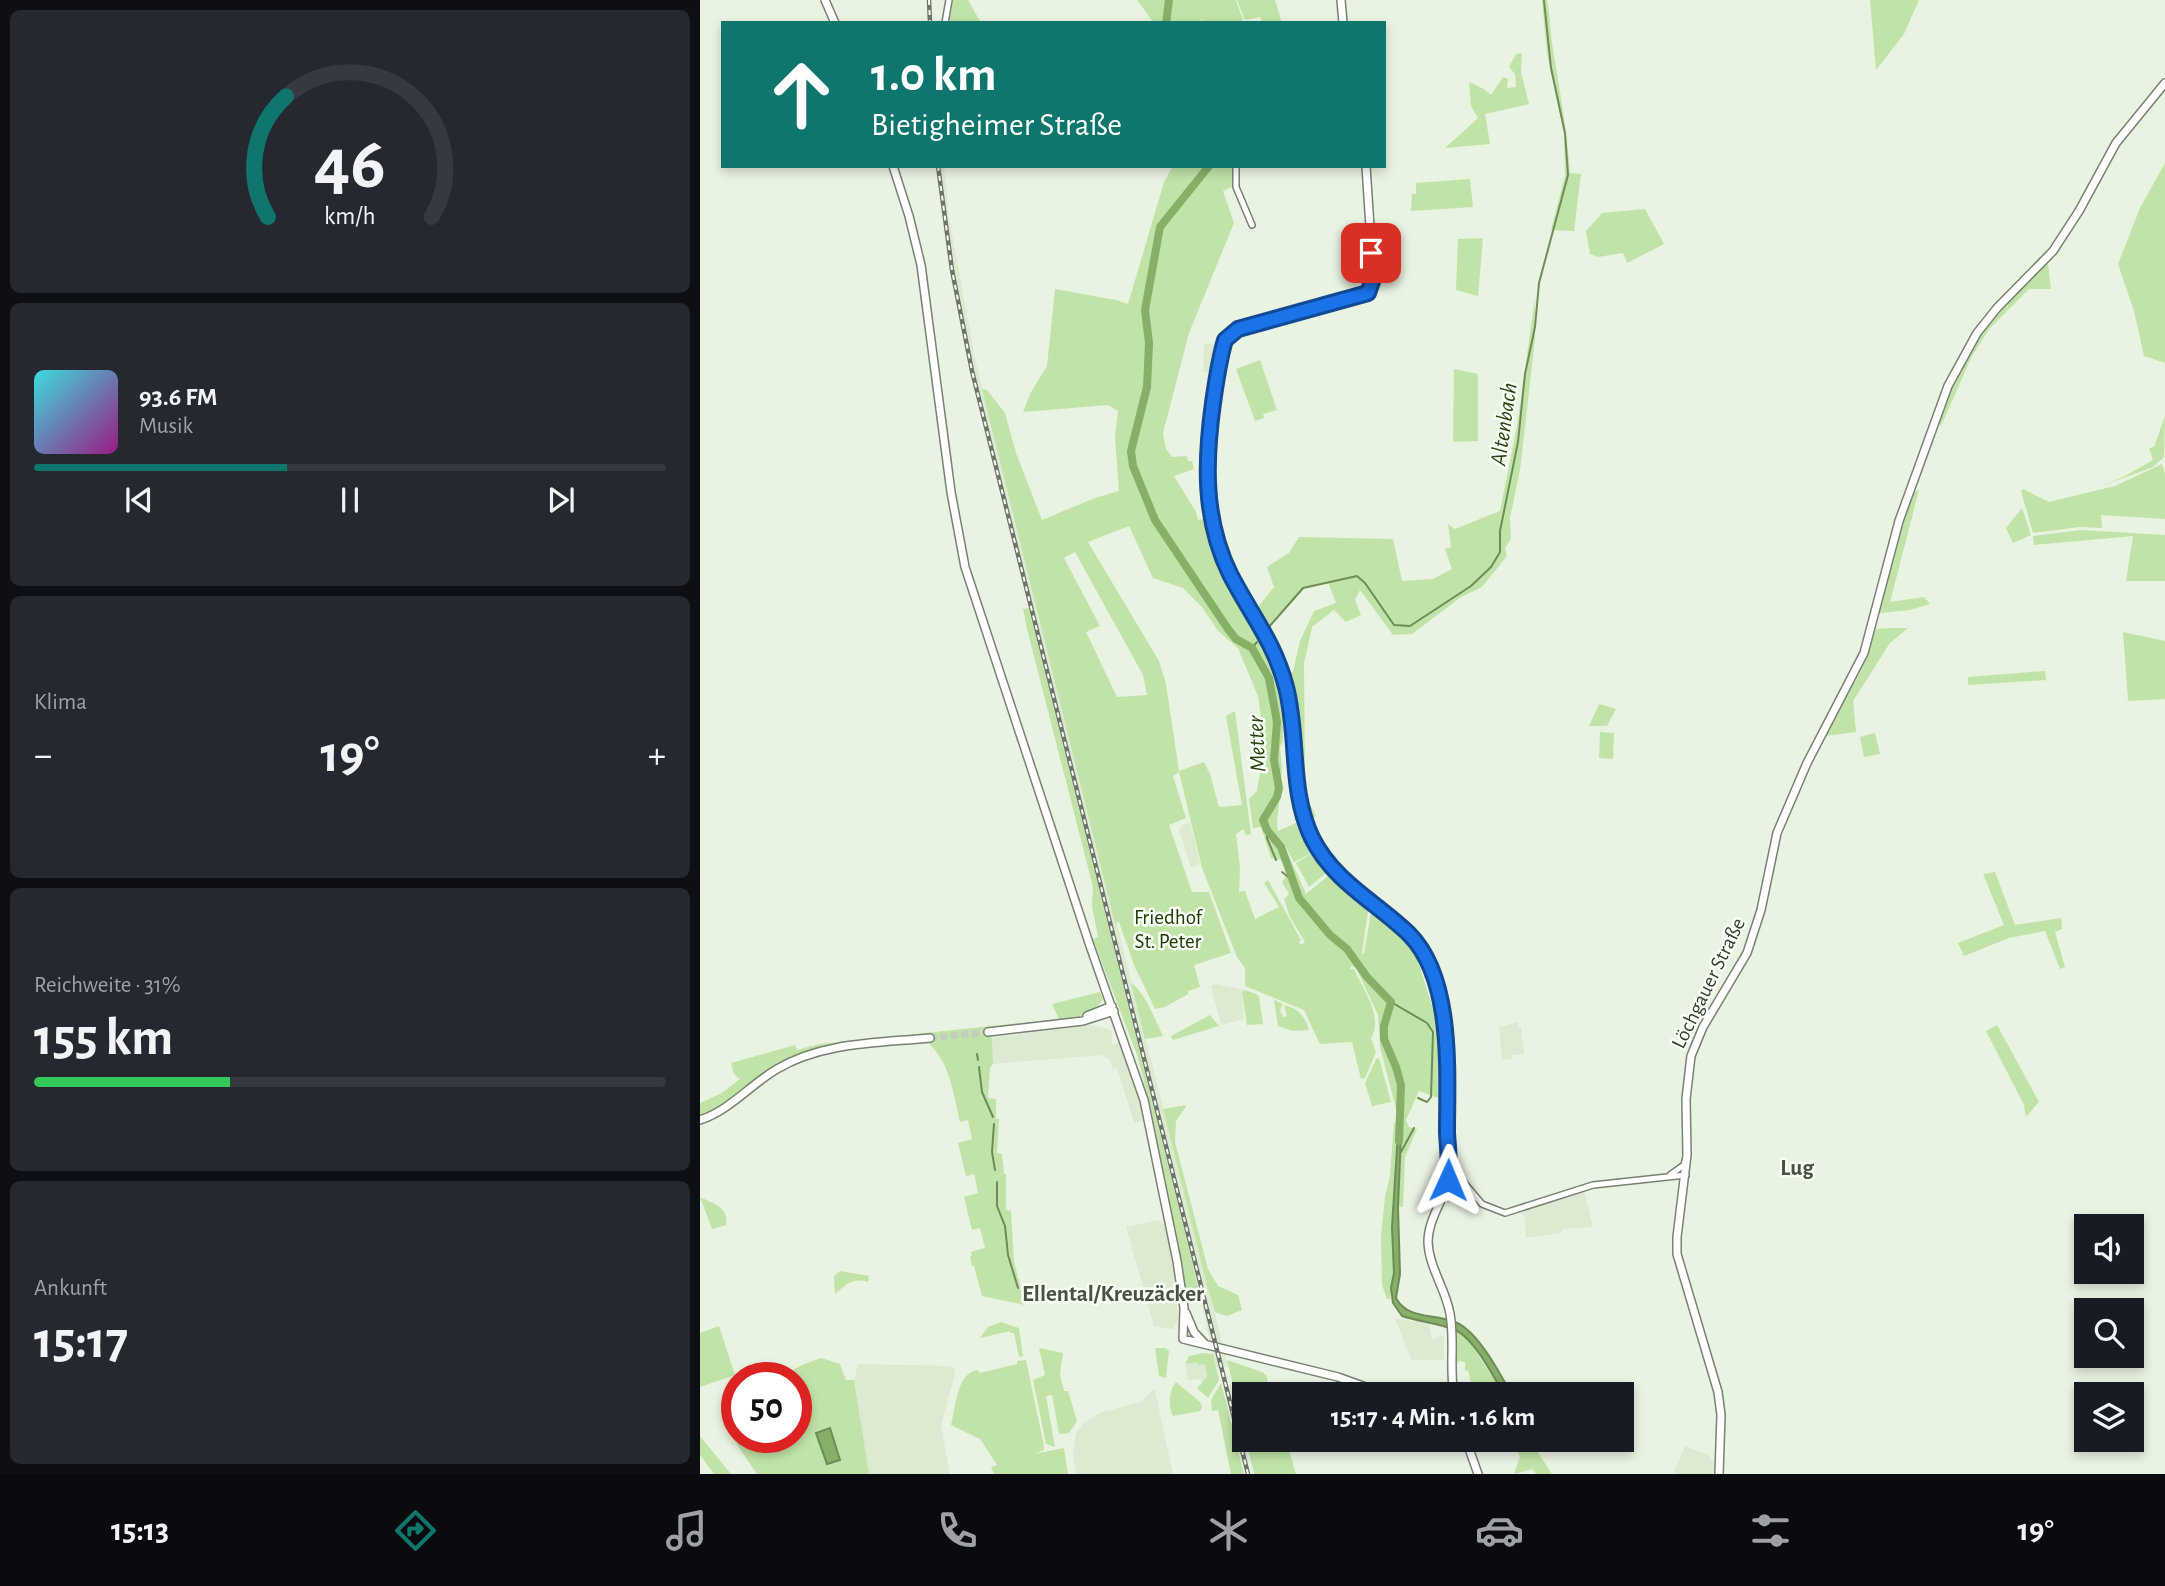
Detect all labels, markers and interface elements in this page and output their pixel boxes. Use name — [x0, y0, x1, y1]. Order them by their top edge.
icon: ahead — [756, 49, 847, 140]
text: 1.0 km — [871, 51, 997, 100]
text: Bietigheimer Straße — [871, 109, 1122, 141]
text: 46 — [314, 130, 386, 203]
text: km/h — [324, 204, 376, 229]
pin — [1341, 223, 1401, 283]
icon: arrive — [1352, 234, 1390, 272]
water label: Altenbach — [1487, 381, 1522, 468]
text: 93.6 FM — [139, 384, 218, 410]
text: Musik — [139, 415, 193, 438]
icon: previous — [120, 481, 158, 519]
icon: pause — [331, 481, 369, 519]
icon: next — [542, 481, 580, 519]
text: Klima — [34, 691, 87, 714]
water label: Metter — [1245, 715, 1270, 773]
text: 19° — [320, 729, 380, 781]
text: − — [34, 737, 52, 775]
text: + — [648, 737, 666, 775]
park label: Friedhof St. Peter — [1134, 907, 1204, 952]
street label: Löchgauer Straße — [1668, 915, 1749, 1052]
text: Reichweite · 31% — [34, 974, 181, 997]
text: 155 km — [34, 1012, 173, 1064]
position arrow — [1411, 1143, 1485, 1217]
district label: Lug — [1780, 1157, 1814, 1180]
map controls — [2074, 1214, 2144, 1452]
button: sound — [2074, 1214, 2144, 1284]
text: Ankunft — [34, 1277, 107, 1300]
district label: Ellental/Kreuzäcker — [1022, 1283, 1204, 1306]
button: search — [2074, 1298, 2144, 1368]
text: 15:17 — [34, 1315, 128, 1367]
speed limit sign: 50 — [721, 1362, 812, 1453]
button: layers — [2074, 1382, 2144, 1452]
text: 15:17 · 4 Min. · 1.6 km — [1331, 1404, 1535, 1430]
icon: directions — [391, 1506, 440, 1555]
icon: music — [662, 1506, 711, 1555]
icon: phone — [933, 1506, 982, 1555]
icon: climate — [1204, 1506, 1253, 1555]
icon: car — [1475, 1506, 1524, 1555]
icon: filters — [1746, 1506, 1795, 1555]
text: 15:13 — [111, 1514, 169, 1546]
text: 19° — [2018, 1514, 2054, 1546]

